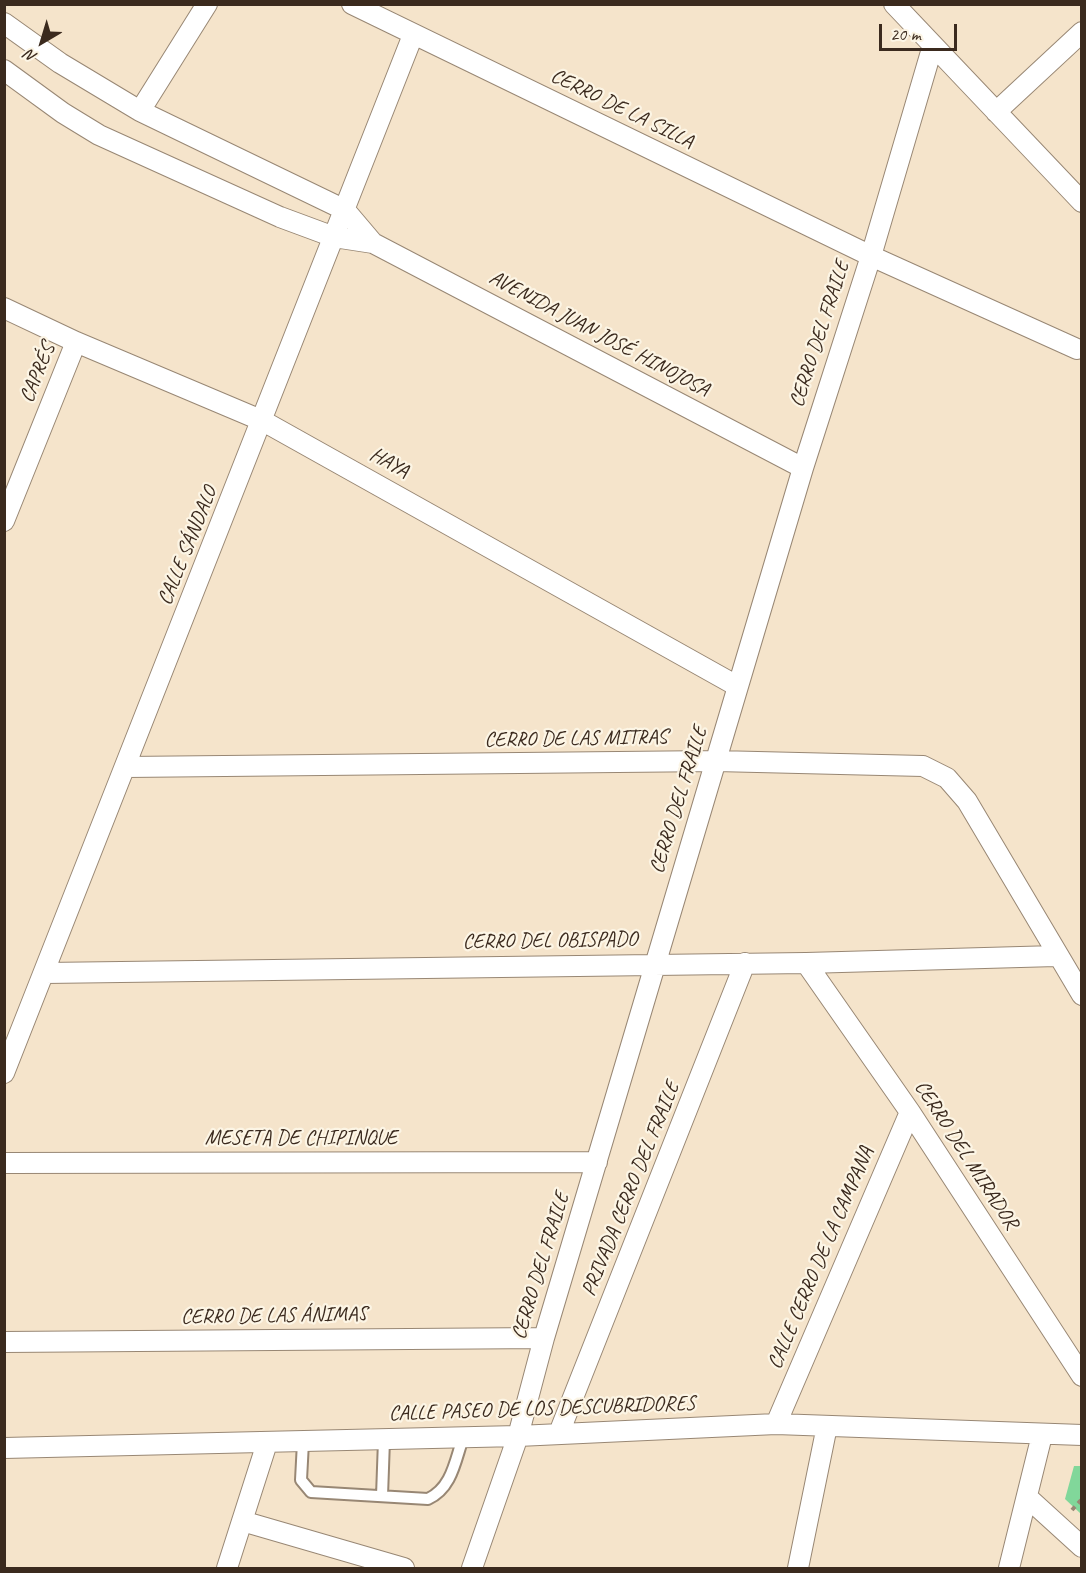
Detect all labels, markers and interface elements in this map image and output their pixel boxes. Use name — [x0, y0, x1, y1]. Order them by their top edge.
north arrow — [12, 12, 72, 72]
scale bar — [882, 12, 960, 50]
text: 20 m — [890, 23, 921, 45]
text: N — [21, 45, 41, 67]
street label: CERRO DE LA SILLA — [547, 64, 697, 154]
street label: CERRO DEL FRAILE — [784, 258, 856, 410]
street label: AVENIDA JUAN JOSÉ HINOJOSA — [485, 265, 713, 403]
street label: CAPRÉS — [15, 340, 61, 406]
street label: HAYA — [365, 442, 413, 484]
street label: CALLE SÁNDALO — [153, 483, 223, 609]
street label: CERRO DEL FRAILE — [645, 723, 713, 877]
street label: CERRO DE LAS MITRAS — [484, 725, 668, 753]
street label: CERRO DEL OBISPADO — [462, 927, 638, 955]
street label: CERRO DEL MIRADOR — [909, 1076, 1023, 1234]
street label: PRIVADA CERRO DEL FRAILE — [576, 1078, 686, 1300]
street label: MESETA DE CHIPINQUE — [205, 1125, 397, 1151]
street label: CALLE CERRO DE LA CAMPANA — [763, 1143, 879, 1373]
street label: CERRO DEL FRAILE — [507, 1189, 575, 1343]
street label: CERRO DE LAS ÁNIMAS — [181, 1302, 367, 1330]
street label: CALLE PASEO DE LOS DESCUBRIDORES — [388, 1391, 696, 1427]

